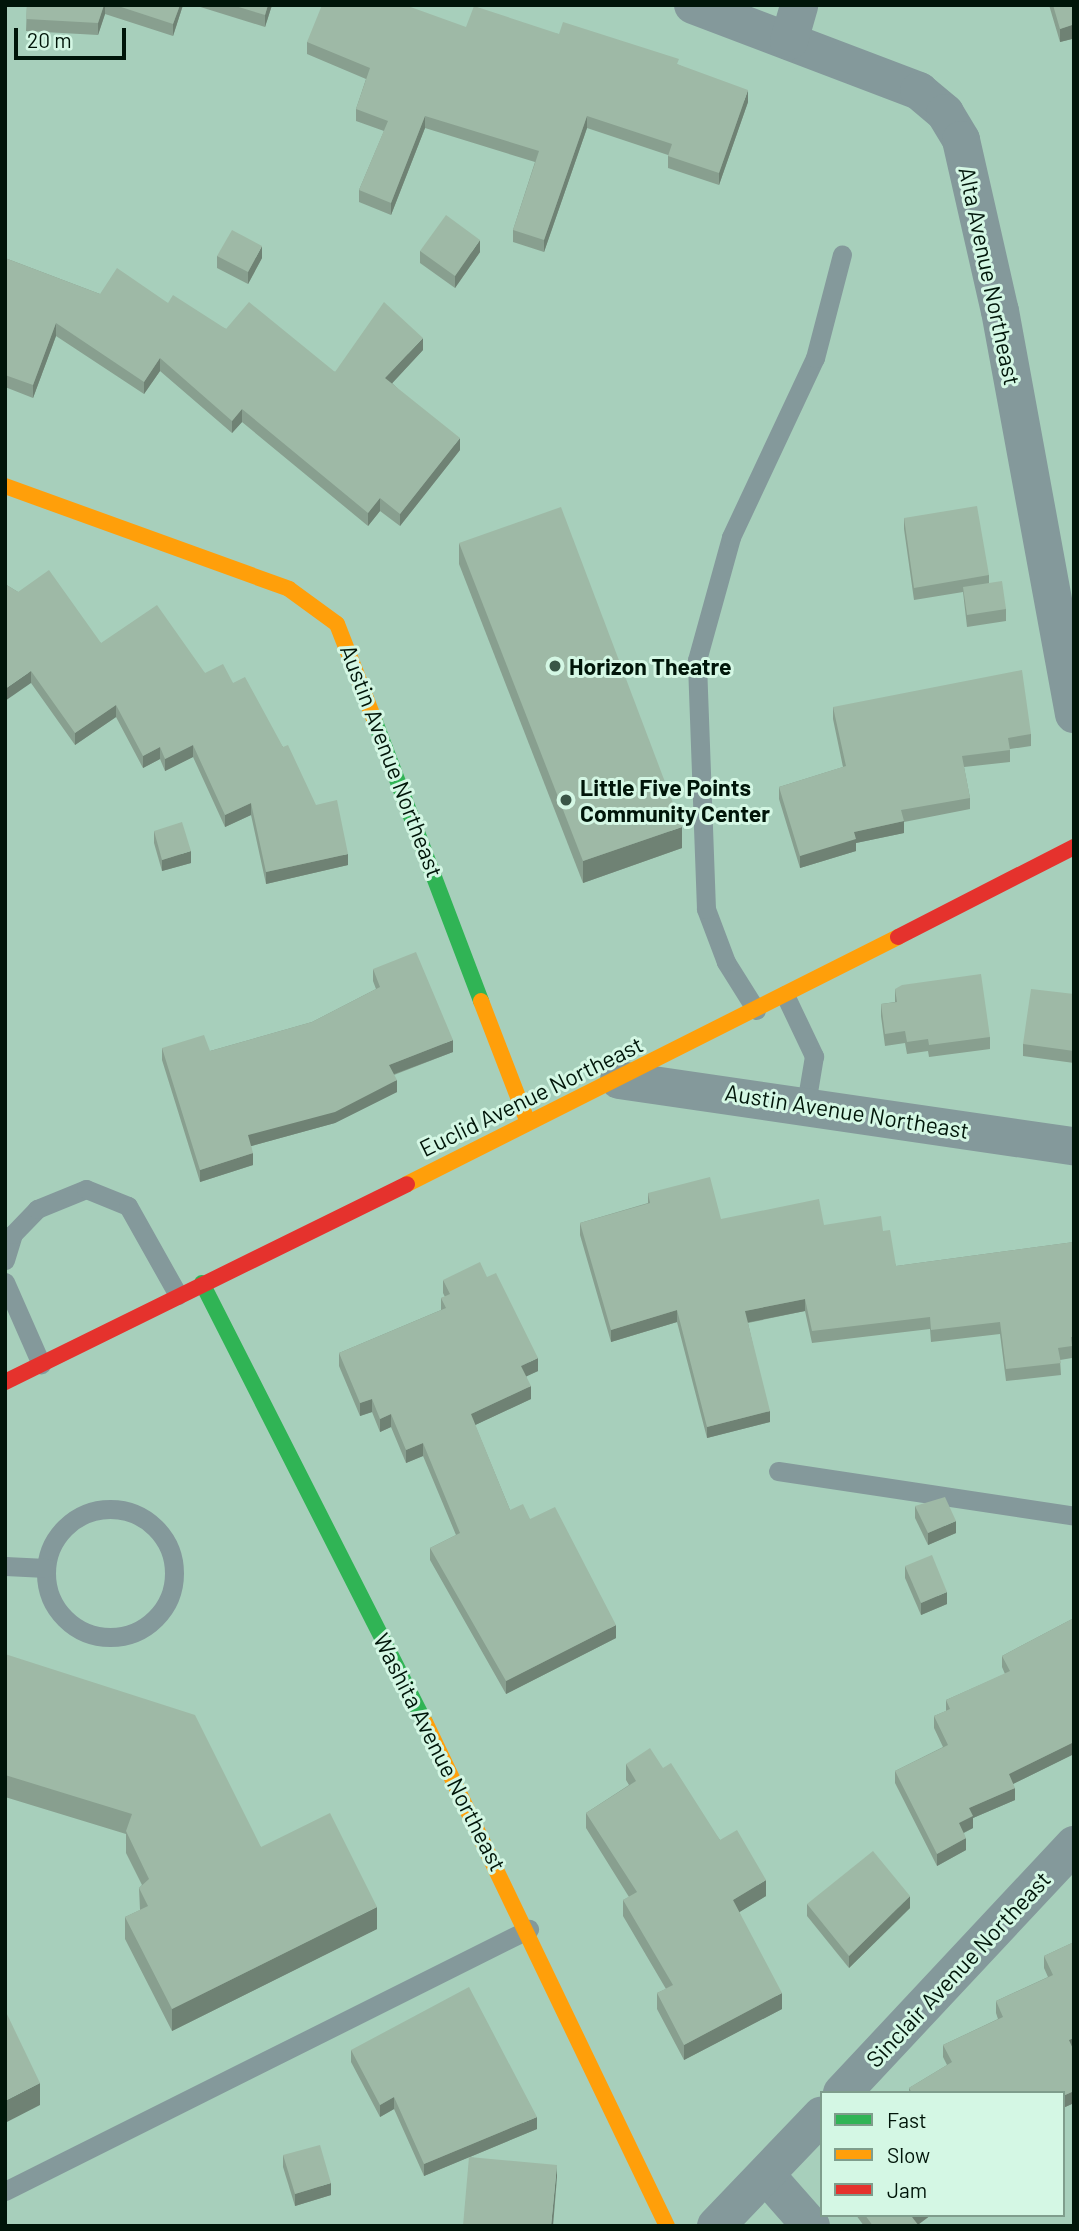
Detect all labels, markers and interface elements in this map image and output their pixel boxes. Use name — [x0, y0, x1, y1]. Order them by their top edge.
scale bar — [18, 14, 130, 58]
text: 20 m — [27, 27, 72, 52]
street label: Alta Avenue Northeast — [953, 164, 1027, 388]
street label: Austin Avenue Northeast — [335, 641, 449, 881]
place label: Horizon Theatre — [569, 652, 732, 680]
marker: Horizon Theatre — [547, 658, 563, 674]
place label: Little Five Points Community Center — [580, 773, 770, 827]
marker: Little Five Points Community Center — [558, 792, 574, 808]
street label: Euclid Avenue Northeast — [415, 1030, 647, 1162]
street label: Austin Avenue Northeast — [723, 1078, 971, 1144]
street label: Washita Avenue Northeast — [368, 1628, 512, 1876]
street label: Sinclair Avenue Northeast — [860, 1865, 1056, 2073]
legend — [820, 2091, 1065, 2217]
text: Fast — [887, 2107, 927, 2132]
text: Slow — [887, 2142, 930, 2167]
text: Jam — [887, 2177, 927, 2202]

